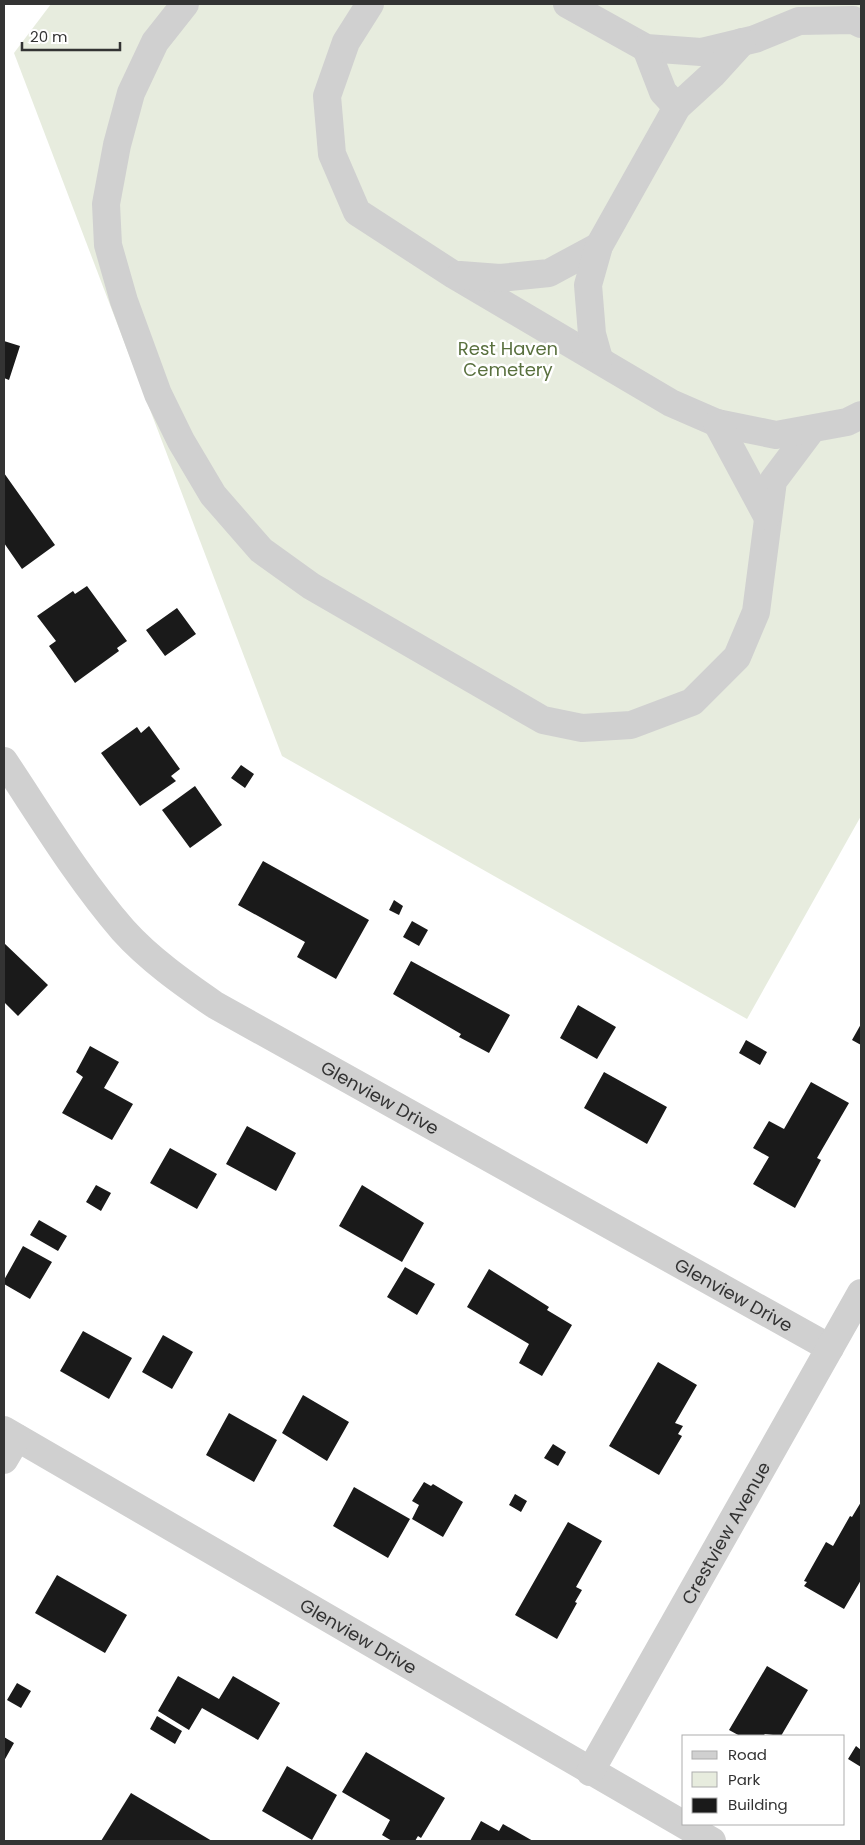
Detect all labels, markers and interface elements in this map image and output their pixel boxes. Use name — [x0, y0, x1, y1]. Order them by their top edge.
scale bar — [22, 20, 120, 52]
text: 20 m — [30, 26, 68, 47]
park label: Rest Haven Cemetery — [458, 336, 558, 382]
street label: Glenview Drive — [317, 1054, 444, 1140]
street label: Glenview Drive — [670, 1251, 798, 1337]
street label: Crestview Avenue — [675, 1457, 776, 1609]
street label: Glenview Drive — [295, 1592, 422, 1680]
legend — [682, 1735, 845, 1825]
text: Road — [728, 1744, 767, 1765]
text: Park — [728, 1769, 760, 1790]
text: Building — [728, 1794, 788, 1815]

